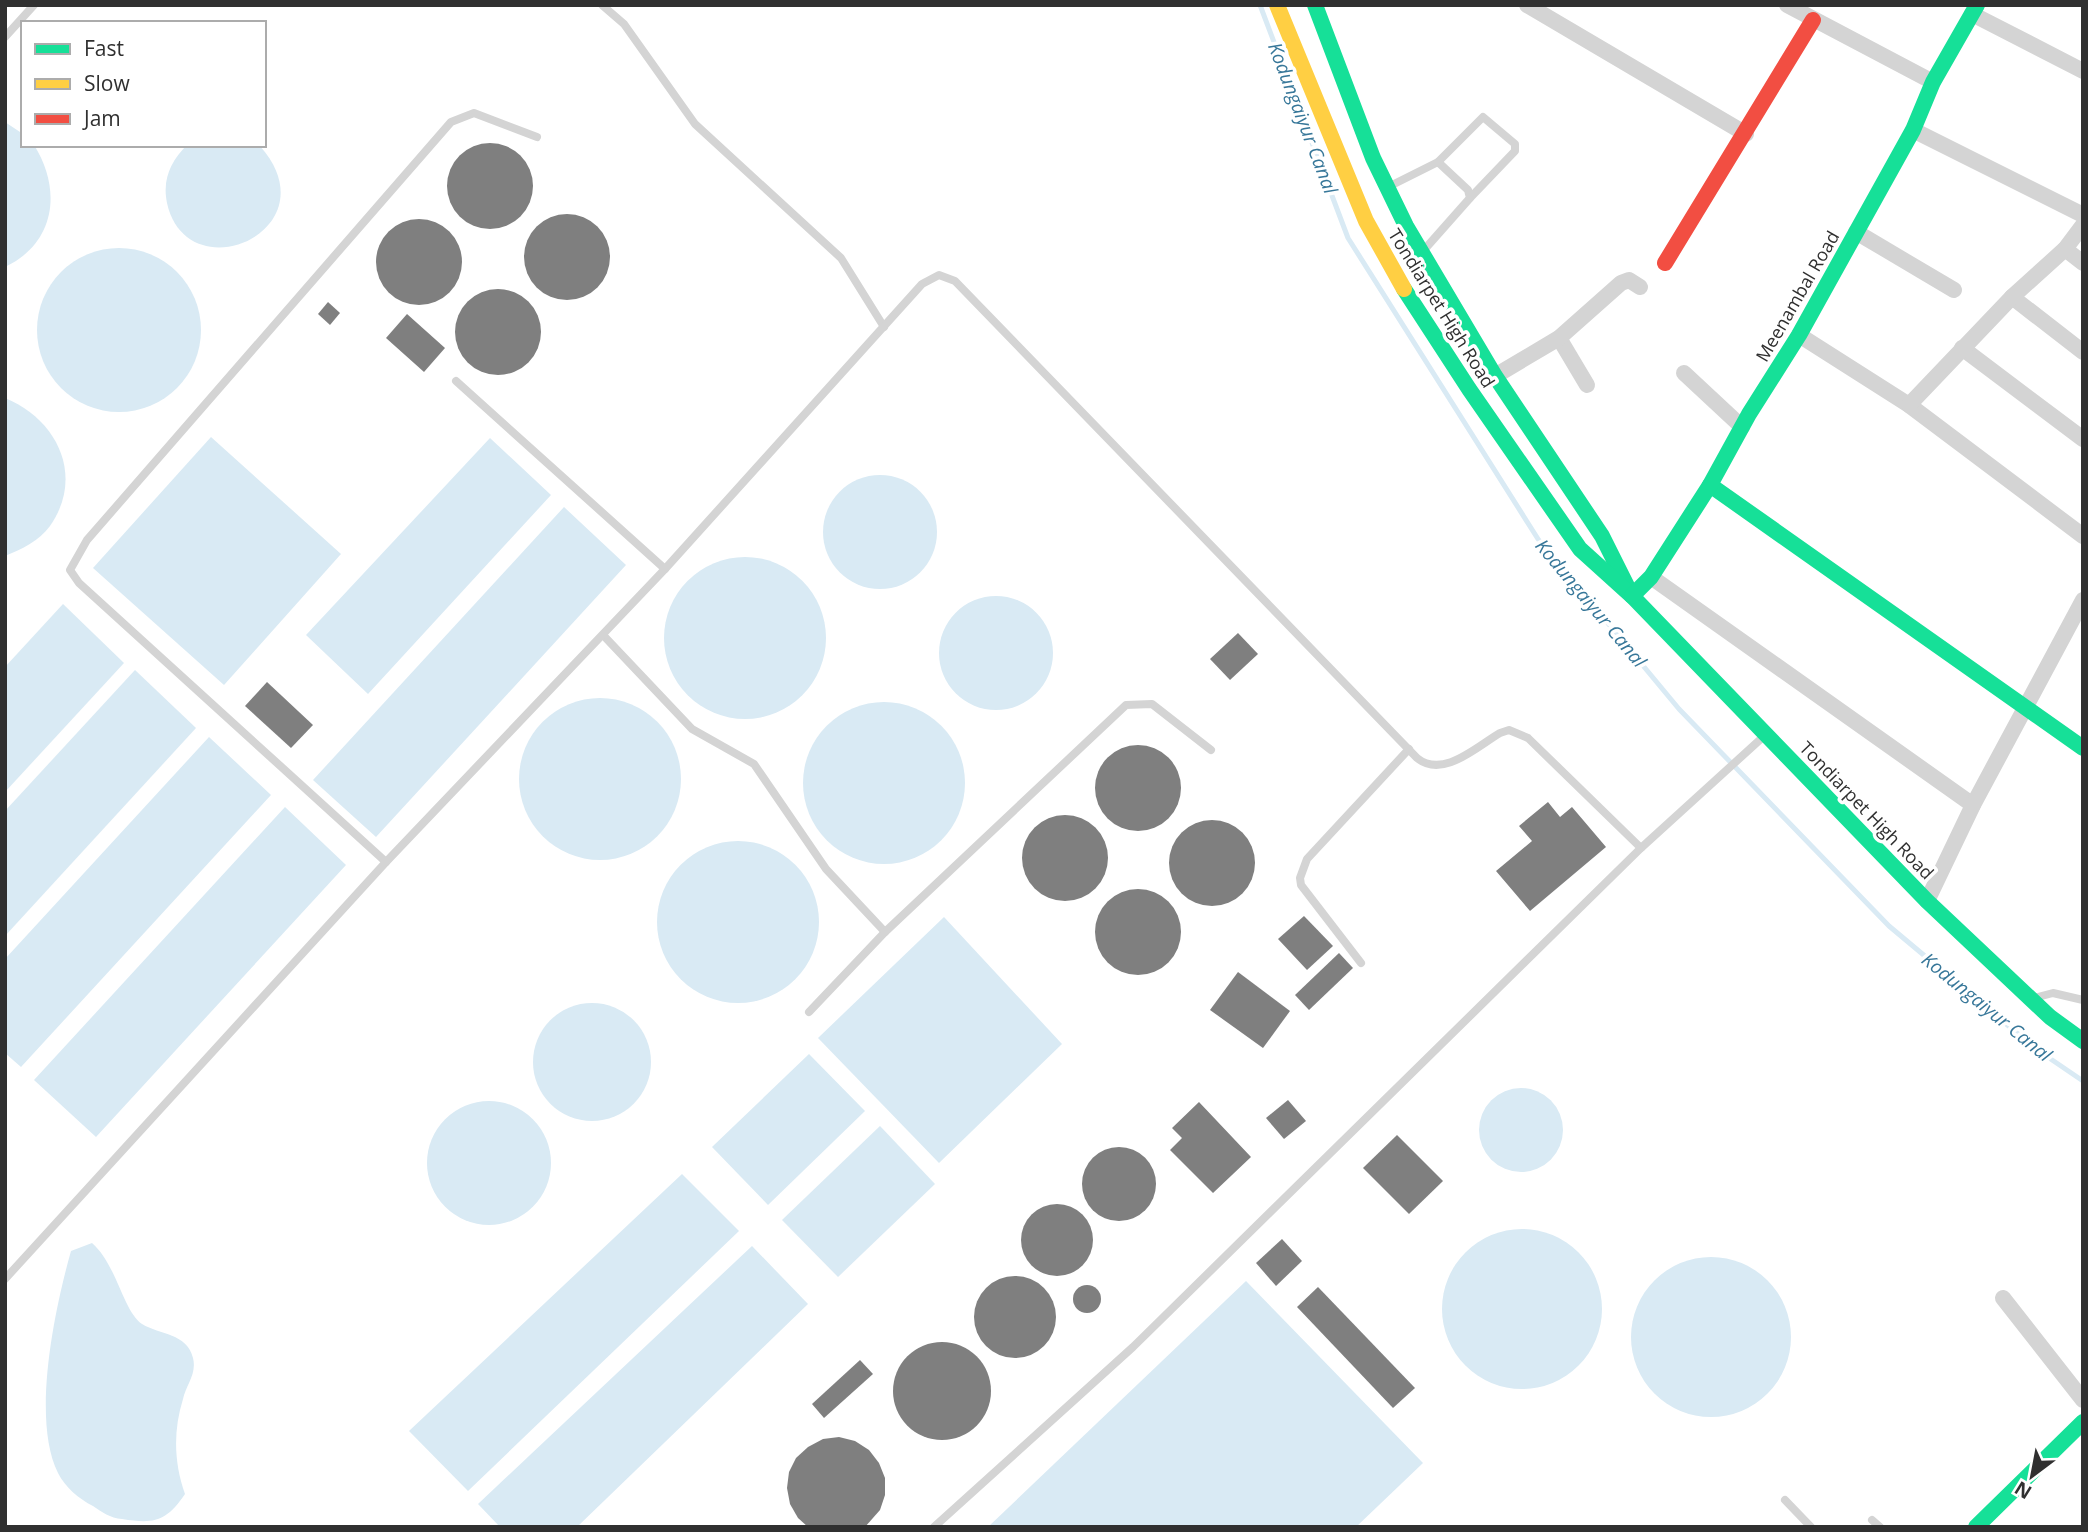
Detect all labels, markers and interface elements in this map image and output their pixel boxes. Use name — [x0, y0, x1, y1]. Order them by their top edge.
legend — [21, 21, 266, 147]
text: Fast — [84, 34, 124, 62]
water label: Kodungaiyur Canal — [1262, 39, 1344, 199]
text: Slow — [84, 69, 130, 97]
text: Jam — [82, 104, 121, 132]
street label: Tondiarpet High Road — [1383, 224, 1501, 392]
street label: Meenambal Road — [1750, 226, 1844, 366]
water label: Kodungaiyur Canal — [1530, 533, 1653, 674]
street label: Tondiarpet High Road — [1795, 736, 1939, 884]
water label: Kodungaiyur Canal — [1917, 947, 2058, 1068]
north arrow — [1997, 1441, 2067, 1511]
text: N — [2010, 1475, 2036, 1506]

